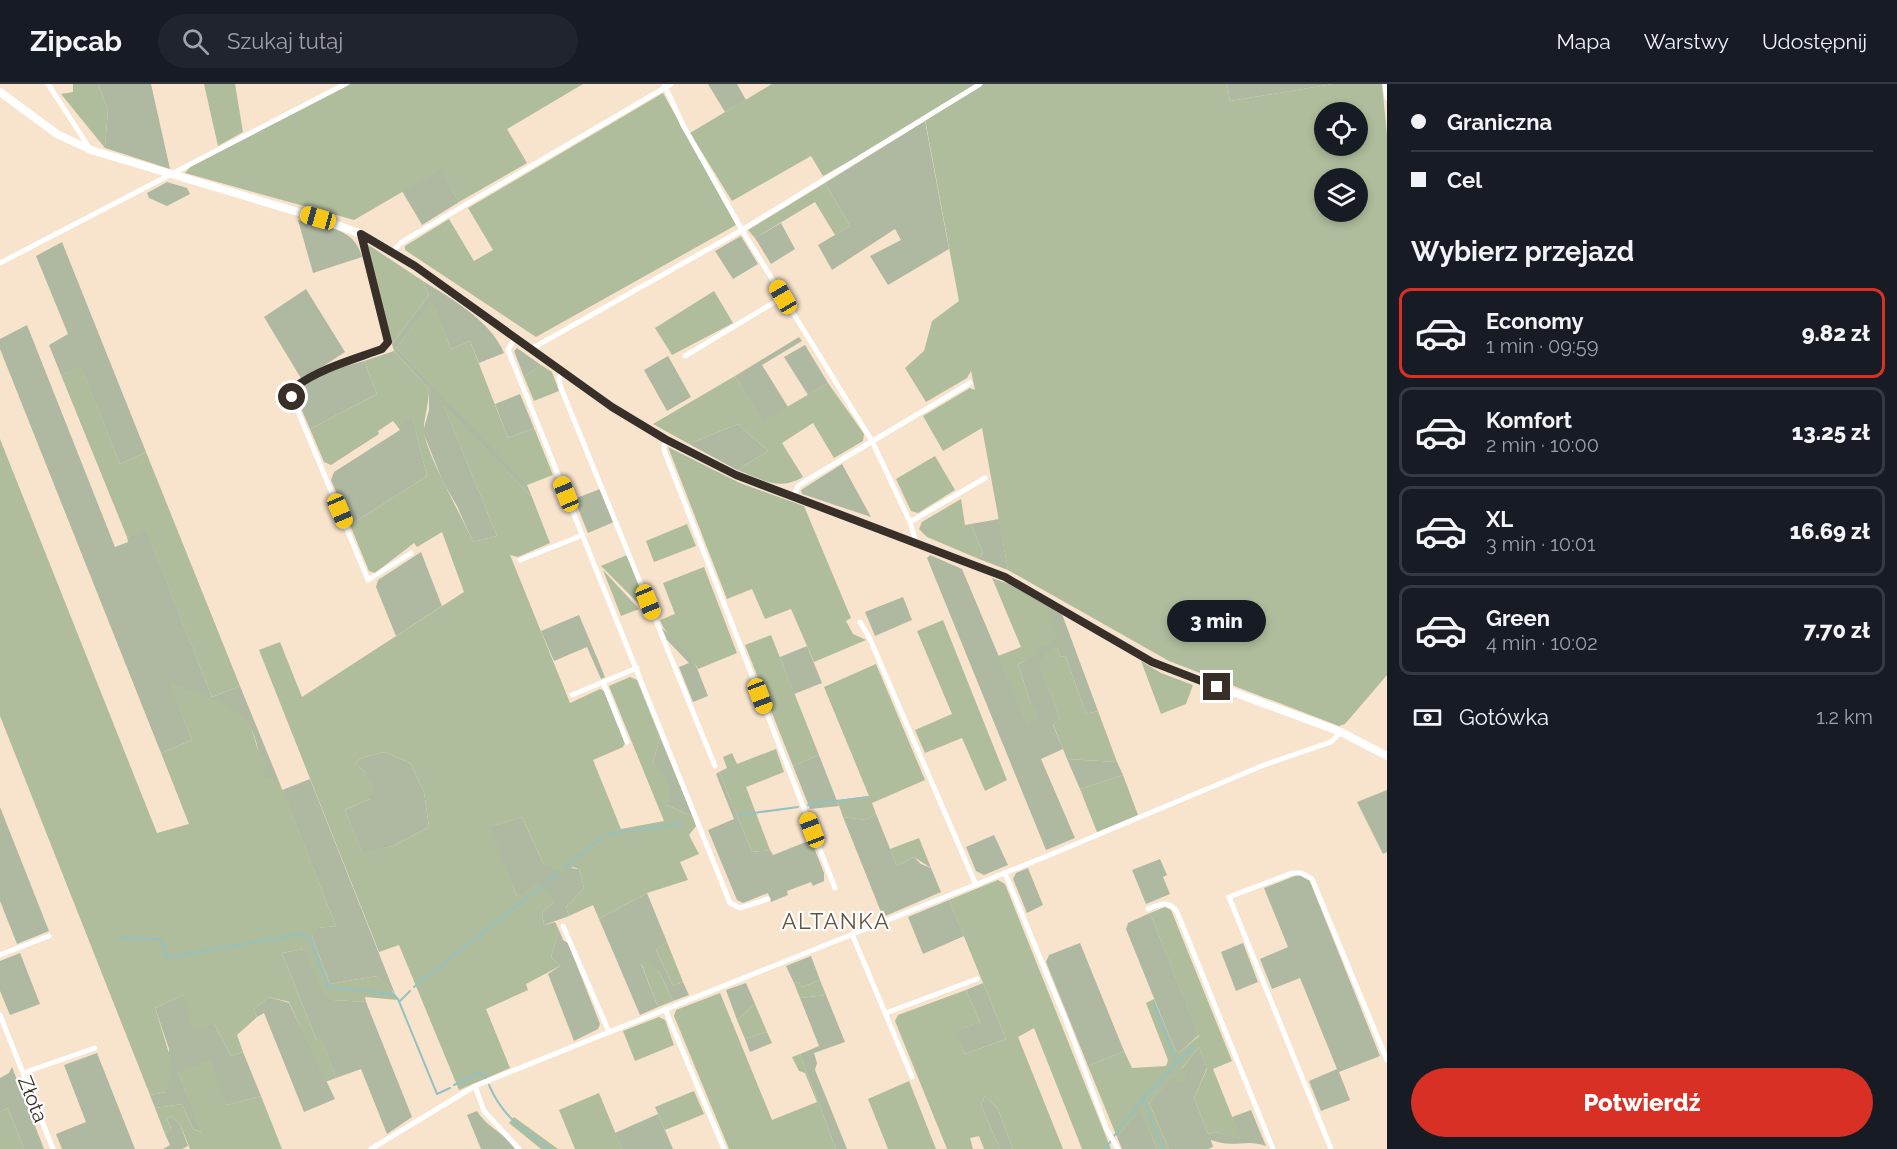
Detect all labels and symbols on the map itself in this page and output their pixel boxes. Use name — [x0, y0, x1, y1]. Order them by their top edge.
car — [298, 204, 338, 232]
car — [766, 277, 800, 317]
route start — [278, 383, 305, 410]
car — [551, 474, 581, 514]
car — [325, 491, 355, 531]
car — [633, 582, 663, 622]
callout: 3 min — [1168, 600, 1266, 642]
route end — [1203, 673, 1230, 700]
car — [745, 676, 775, 716]
car — [797, 810, 827, 850]
district label: ALTANKA — [782, 908, 890, 934]
street label: Złota — [13, 1072, 53, 1126]

